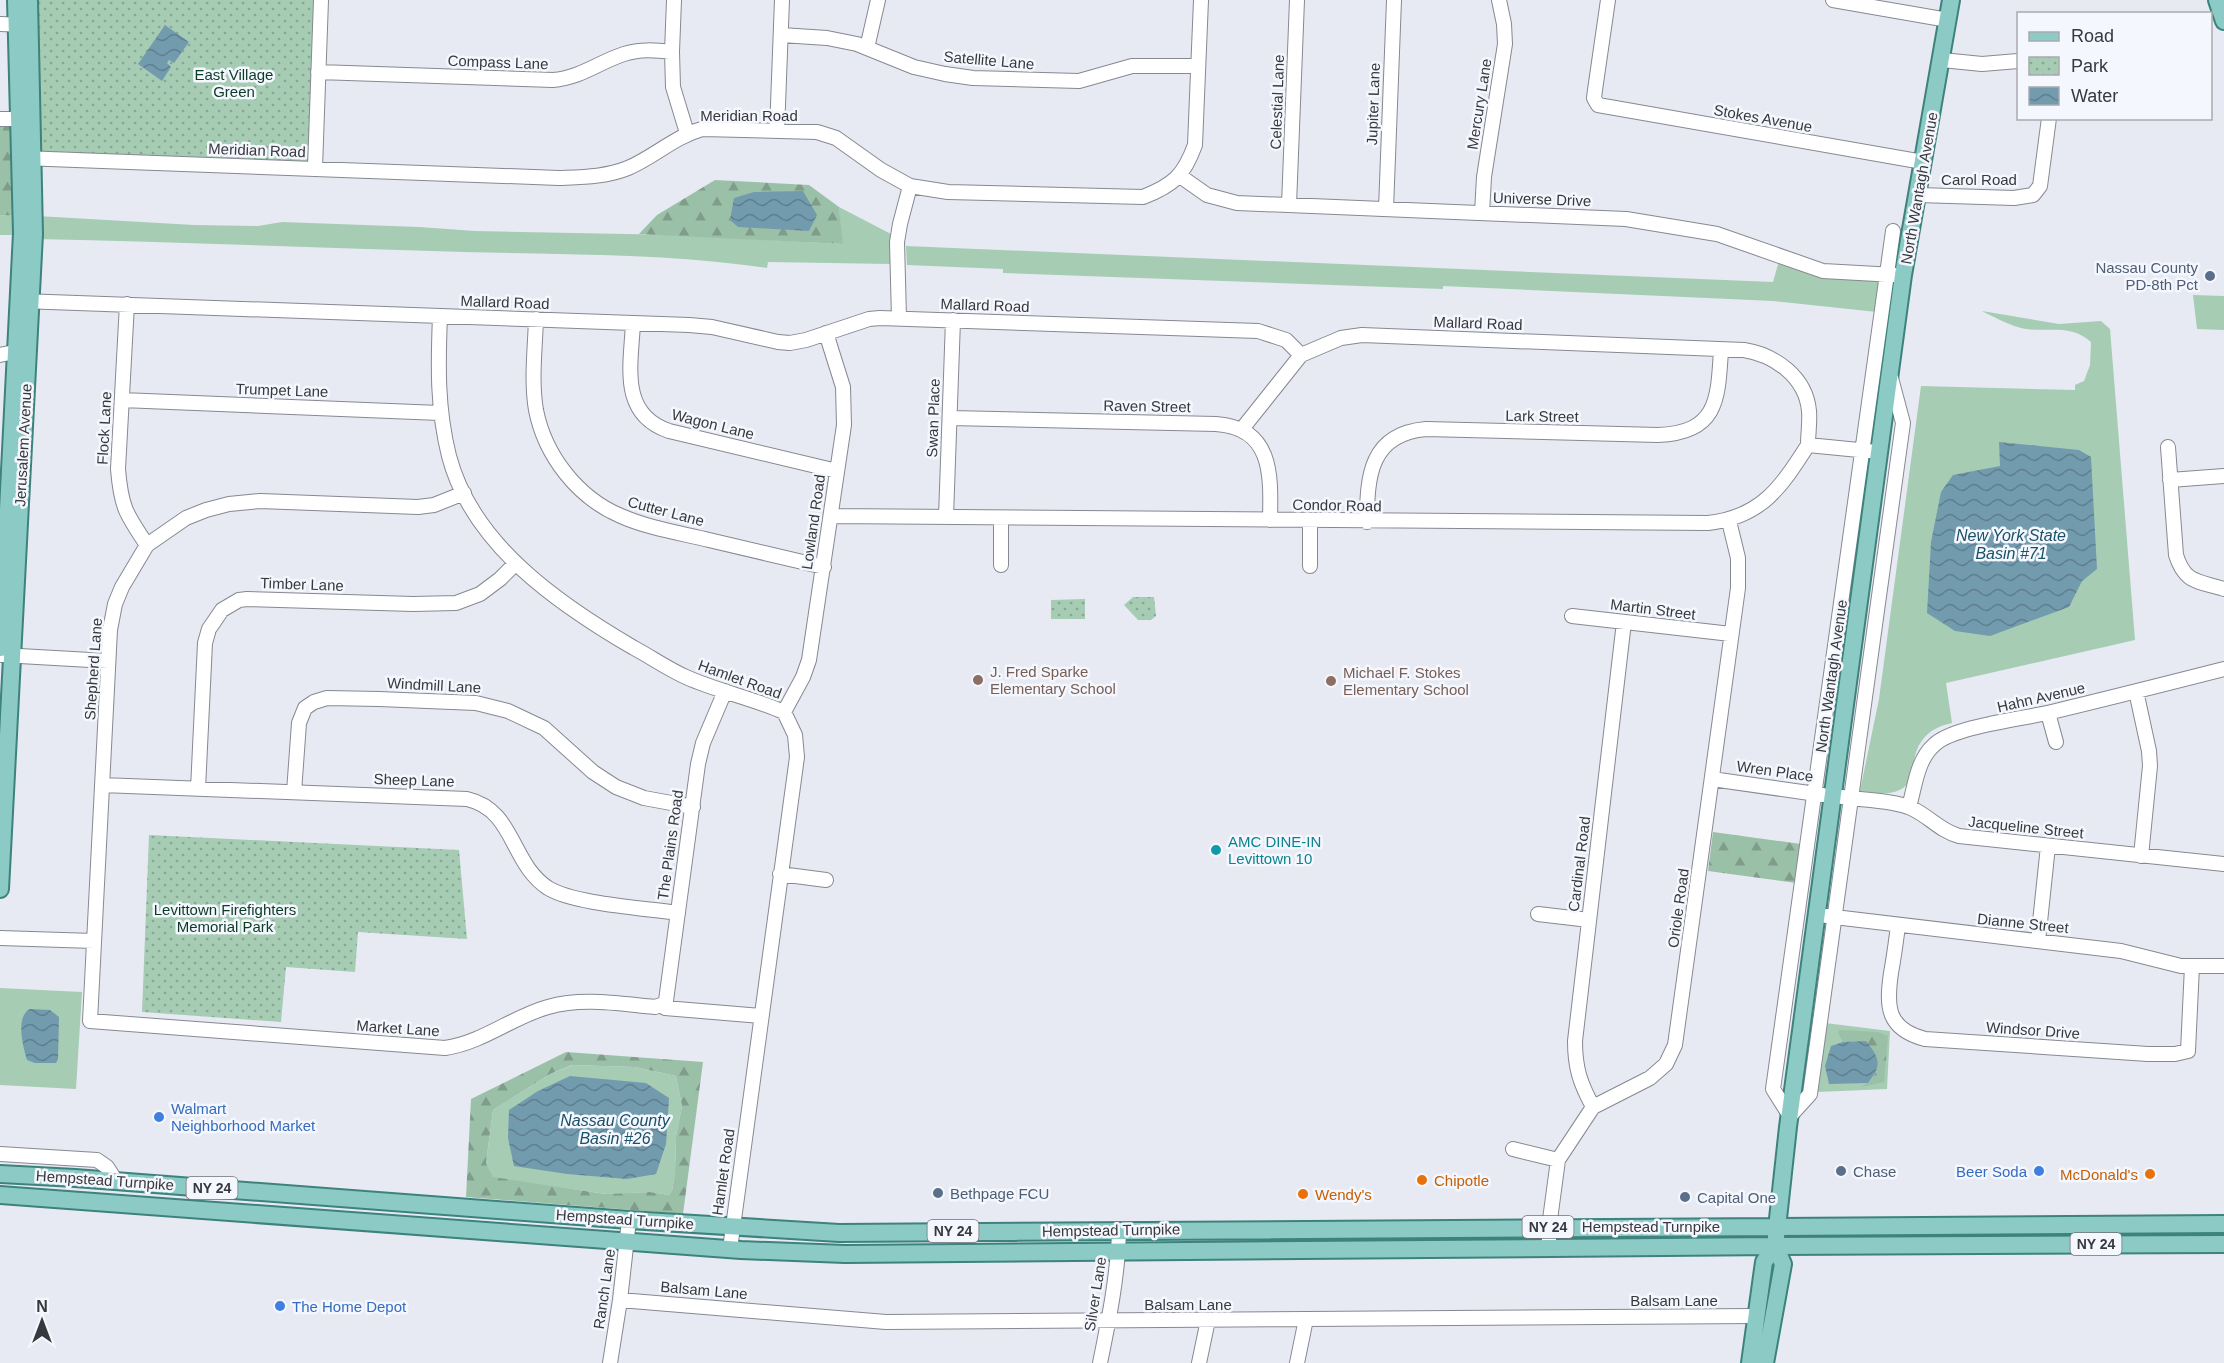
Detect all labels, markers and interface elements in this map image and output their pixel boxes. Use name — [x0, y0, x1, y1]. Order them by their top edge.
legend — [2017, 12, 2212, 120]
text: Road — [2071, 26, 2114, 46]
street label: Satellite Lane — [943, 48, 1035, 72]
street label: Compass Lane — [447, 52, 549, 72]
street label: Celestial Lane — [1267, 54, 1287, 150]
text: Park — [2071, 56, 2109, 76]
street label: Mercury Lane — [1463, 57, 1495, 151]
street label: Jupiter Lane — [1363, 62, 1383, 146]
park label: East Village Green — [195, 66, 273, 100]
text: Water — [2071, 86, 2118, 106]
street label: Stokes Avenue — [1712, 101, 1814, 135]
street label: Meridian Road — [700, 107, 798, 124]
street label: North Wantagh Avenue — [1897, 111, 1941, 265]
street label: Meridian Road — [208, 140, 306, 160]
street label: Carol Road — [1941, 171, 2017, 188]
street label: Universe Drive — [1493, 189, 1591, 209]
place label: Nassau County PD-8th Pct — [2095, 259, 2199, 293]
marker: Nassau County PD-8th Pct — [2203, 269, 2217, 283]
street label: Mallard Road — [460, 292, 550, 312]
street label: Mallard Road — [940, 295, 1030, 315]
street label: Mallard Road — [1433, 313, 1523, 333]
street label: Swan Place — [923, 378, 943, 458]
street label: Trumpet Lane — [235, 380, 329, 400]
street label: Jerusalem Avenue — [11, 383, 35, 507]
street label: Flock Lane — [94, 391, 114, 465]
street label: Raven Street — [1103, 397, 1192, 415]
street label: Wagon Lane — [670, 406, 756, 442]
street label: Lark Street — [1505, 407, 1580, 425]
street label: Lowland Road — [798, 473, 828, 571]
street label: Cutter Lane — [626, 493, 706, 529]
street label: Condor Road — [1292, 496, 1382, 514]
water label: New York State Basin #71 — [1956, 527, 2066, 562]
street label: Timber Lane — [260, 574, 344, 594]
street label: Martin Street — [1609, 595, 1697, 623]
street label: North Wantagh Avenue — [1812, 598, 1850, 754]
street label: Shepherd Lane — [81, 617, 105, 721]
street label: Hamlet Road — [696, 656, 784, 702]
place label: J. Fred Sparke Elementary School — [990, 663, 1116, 697]
place label: Michael F. Stokes Elementary School — [1343, 664, 1469, 698]
marker: J. Fred Sparke Elementary School — [971, 673, 985, 687]
street label: Windmill Lane — [387, 674, 481, 696]
marker: Michael F. Stokes Elementary School — [1324, 674, 1338, 688]
street label: Hahn Avenue — [1995, 679, 2087, 715]
street label: Wren Place — [1736, 757, 1814, 785]
street label: Sheep Lane — [373, 770, 455, 790]
street label: The Plains Road — [654, 789, 686, 901]
street label: Jacqueline Street — [1967, 812, 2085, 842]
street label: Cardinal Road — [1565, 815, 1593, 913]
place label: AMC DINE-IN Levittown 10 — [1228, 833, 1321, 867]
marker: AMC DINE-IN Levittown 10 — [1209, 843, 1223, 857]
street label: Oriole Road — [1664, 867, 1692, 949]
park label: Levittown Firefighters Memorial Park — [154, 901, 296, 935]
street label: Dianne Street — [1976, 910, 2070, 936]
street label: Market Lane — [356, 1017, 440, 1039]
street label: Windsor Drive — [1985, 1018, 2081, 1042]
place label: Walmart Neighborhood Market — [171, 1100, 316, 1134]
marker: Walmart Neighborhood Market — [152, 1110, 166, 1124]
water label: Nassau County Basin #26 — [560, 1112, 671, 1147]
street label: Hamlet Road — [708, 1127, 738, 1217]
place label: Chase — [1853, 1163, 1896, 1180]
place label: Beer Soda — [1956, 1163, 2028, 1180]
marker: Chase — [1834, 1164, 1848, 1178]
marker: Beer Soda — [2032, 1164, 2046, 1178]
place label: McDonald's — [2060, 1166, 2138, 1183]
street label: Hempstead Turnpike — [35, 1167, 175, 1193]
marker: McDonald's — [2143, 1167, 2157, 1181]
place label: Chipotle — [1434, 1172, 1489, 1189]
marker: Chipotle — [1415, 1173, 1429, 1187]
road number: NY 24 — [186, 1177, 238, 1199]
place label: Bethpage FCU — [950, 1185, 1049, 1202]
marker: Bethpage FCU — [931, 1186, 945, 1200]
place label: Wendy's — [1315, 1186, 1372, 1203]
marker: Wendy's — [1296, 1187, 1310, 1201]
place label: Capital One — [1697, 1189, 1776, 1206]
marker: Capital One — [1678, 1190, 1692, 1204]
street label: Hempstead Turnpike — [555, 1206, 695, 1232]
road number: NY 24 — [1522, 1216, 1574, 1238]
street label: Hempstead Turnpike — [1582, 1218, 1720, 1235]
road number: NY 24 — [928, 1220, 978, 1242]
street label: Hempstead Turnpike — [1042, 1220, 1180, 1240]
road number: NY 24 — [2070, 1233, 2122, 1255]
street label: Ranch Lane — [590, 1248, 618, 1330]
street label: Silver Lane — [1081, 1256, 1109, 1332]
street label: Balsam Lane — [660, 1278, 748, 1302]
north arrow — [12, 1291, 72, 1351]
street label: Balsam Lane — [1630, 1292, 1718, 1309]
street label: Balsam Lane — [1144, 1296, 1232, 1313]
text: N — [36, 1298, 48, 1315]
place label: The Home Depot — [292, 1298, 407, 1315]
marker: The Home Depot — [273, 1299, 287, 1313]

